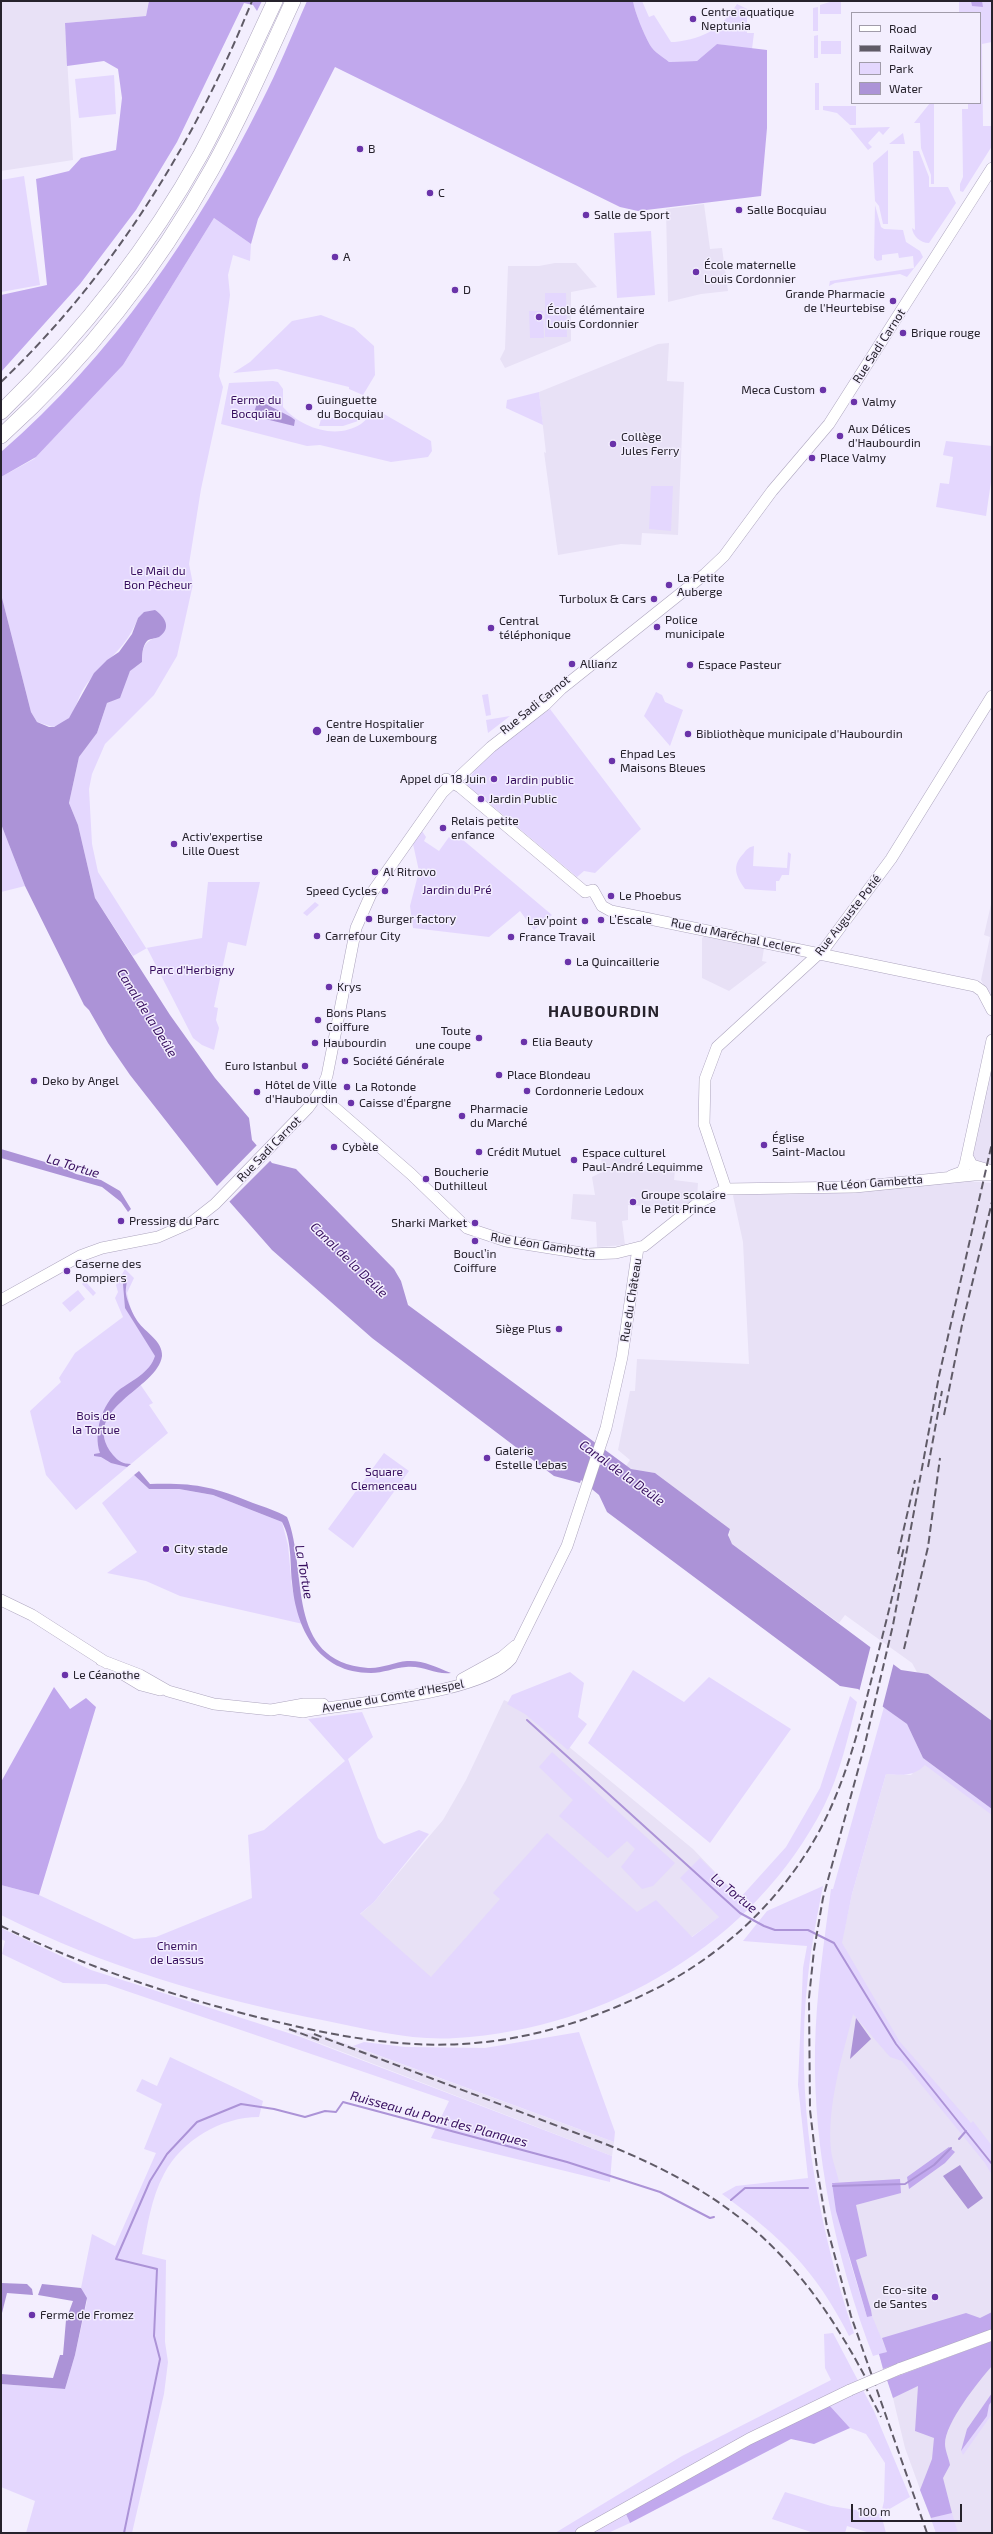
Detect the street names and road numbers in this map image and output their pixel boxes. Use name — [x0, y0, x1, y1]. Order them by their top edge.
street label: Rue Sadi Carnot — [850, 306, 908, 386]
street label: Rue Sadi Carnot — [497, 672, 573, 738]
street label: Rue Auguste Potié — [812, 872, 884, 958]
street label: Rue du Maréchal Leclerc — [670, 915, 802, 957]
street label: Rue Sadi Carnot — [234, 1113, 304, 1185]
street label: Rue Léon Gambetta — [817, 1172, 923, 1194]
street label: Rue Léon Gambetta — [489, 1230, 597, 1260]
street label: Rue du Château — [617, 1257, 645, 1343]
street label: Avenue du Comte d'Hespel — [321, 1676, 465, 1716]

